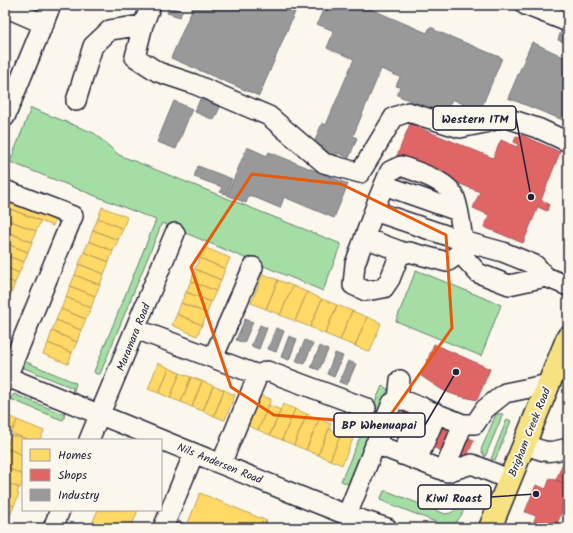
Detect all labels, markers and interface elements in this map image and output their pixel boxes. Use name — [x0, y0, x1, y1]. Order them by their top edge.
callout: Western ITM — [433, 106, 516, 130]
text: Western ITM — [441, 110, 509, 129]
street label: Maramara Road — [112, 300, 156, 374]
street label: Brigham Creek Road — [504, 385, 556, 480]
callout: BP Whenuapai — [334, 413, 425, 437]
text: BP Whenuapai — [341, 416, 417, 435]
legend — [22, 439, 162, 511]
street label: Nils Andersen Road — [174, 439, 265, 489]
text: Homes — [58, 446, 92, 465]
text: Shops — [58, 466, 87, 485]
callout: Kiwi Roast — [418, 485, 491, 509]
text: Industry — [58, 486, 100, 505]
text: Kiwi Roast — [426, 489, 483, 508]

